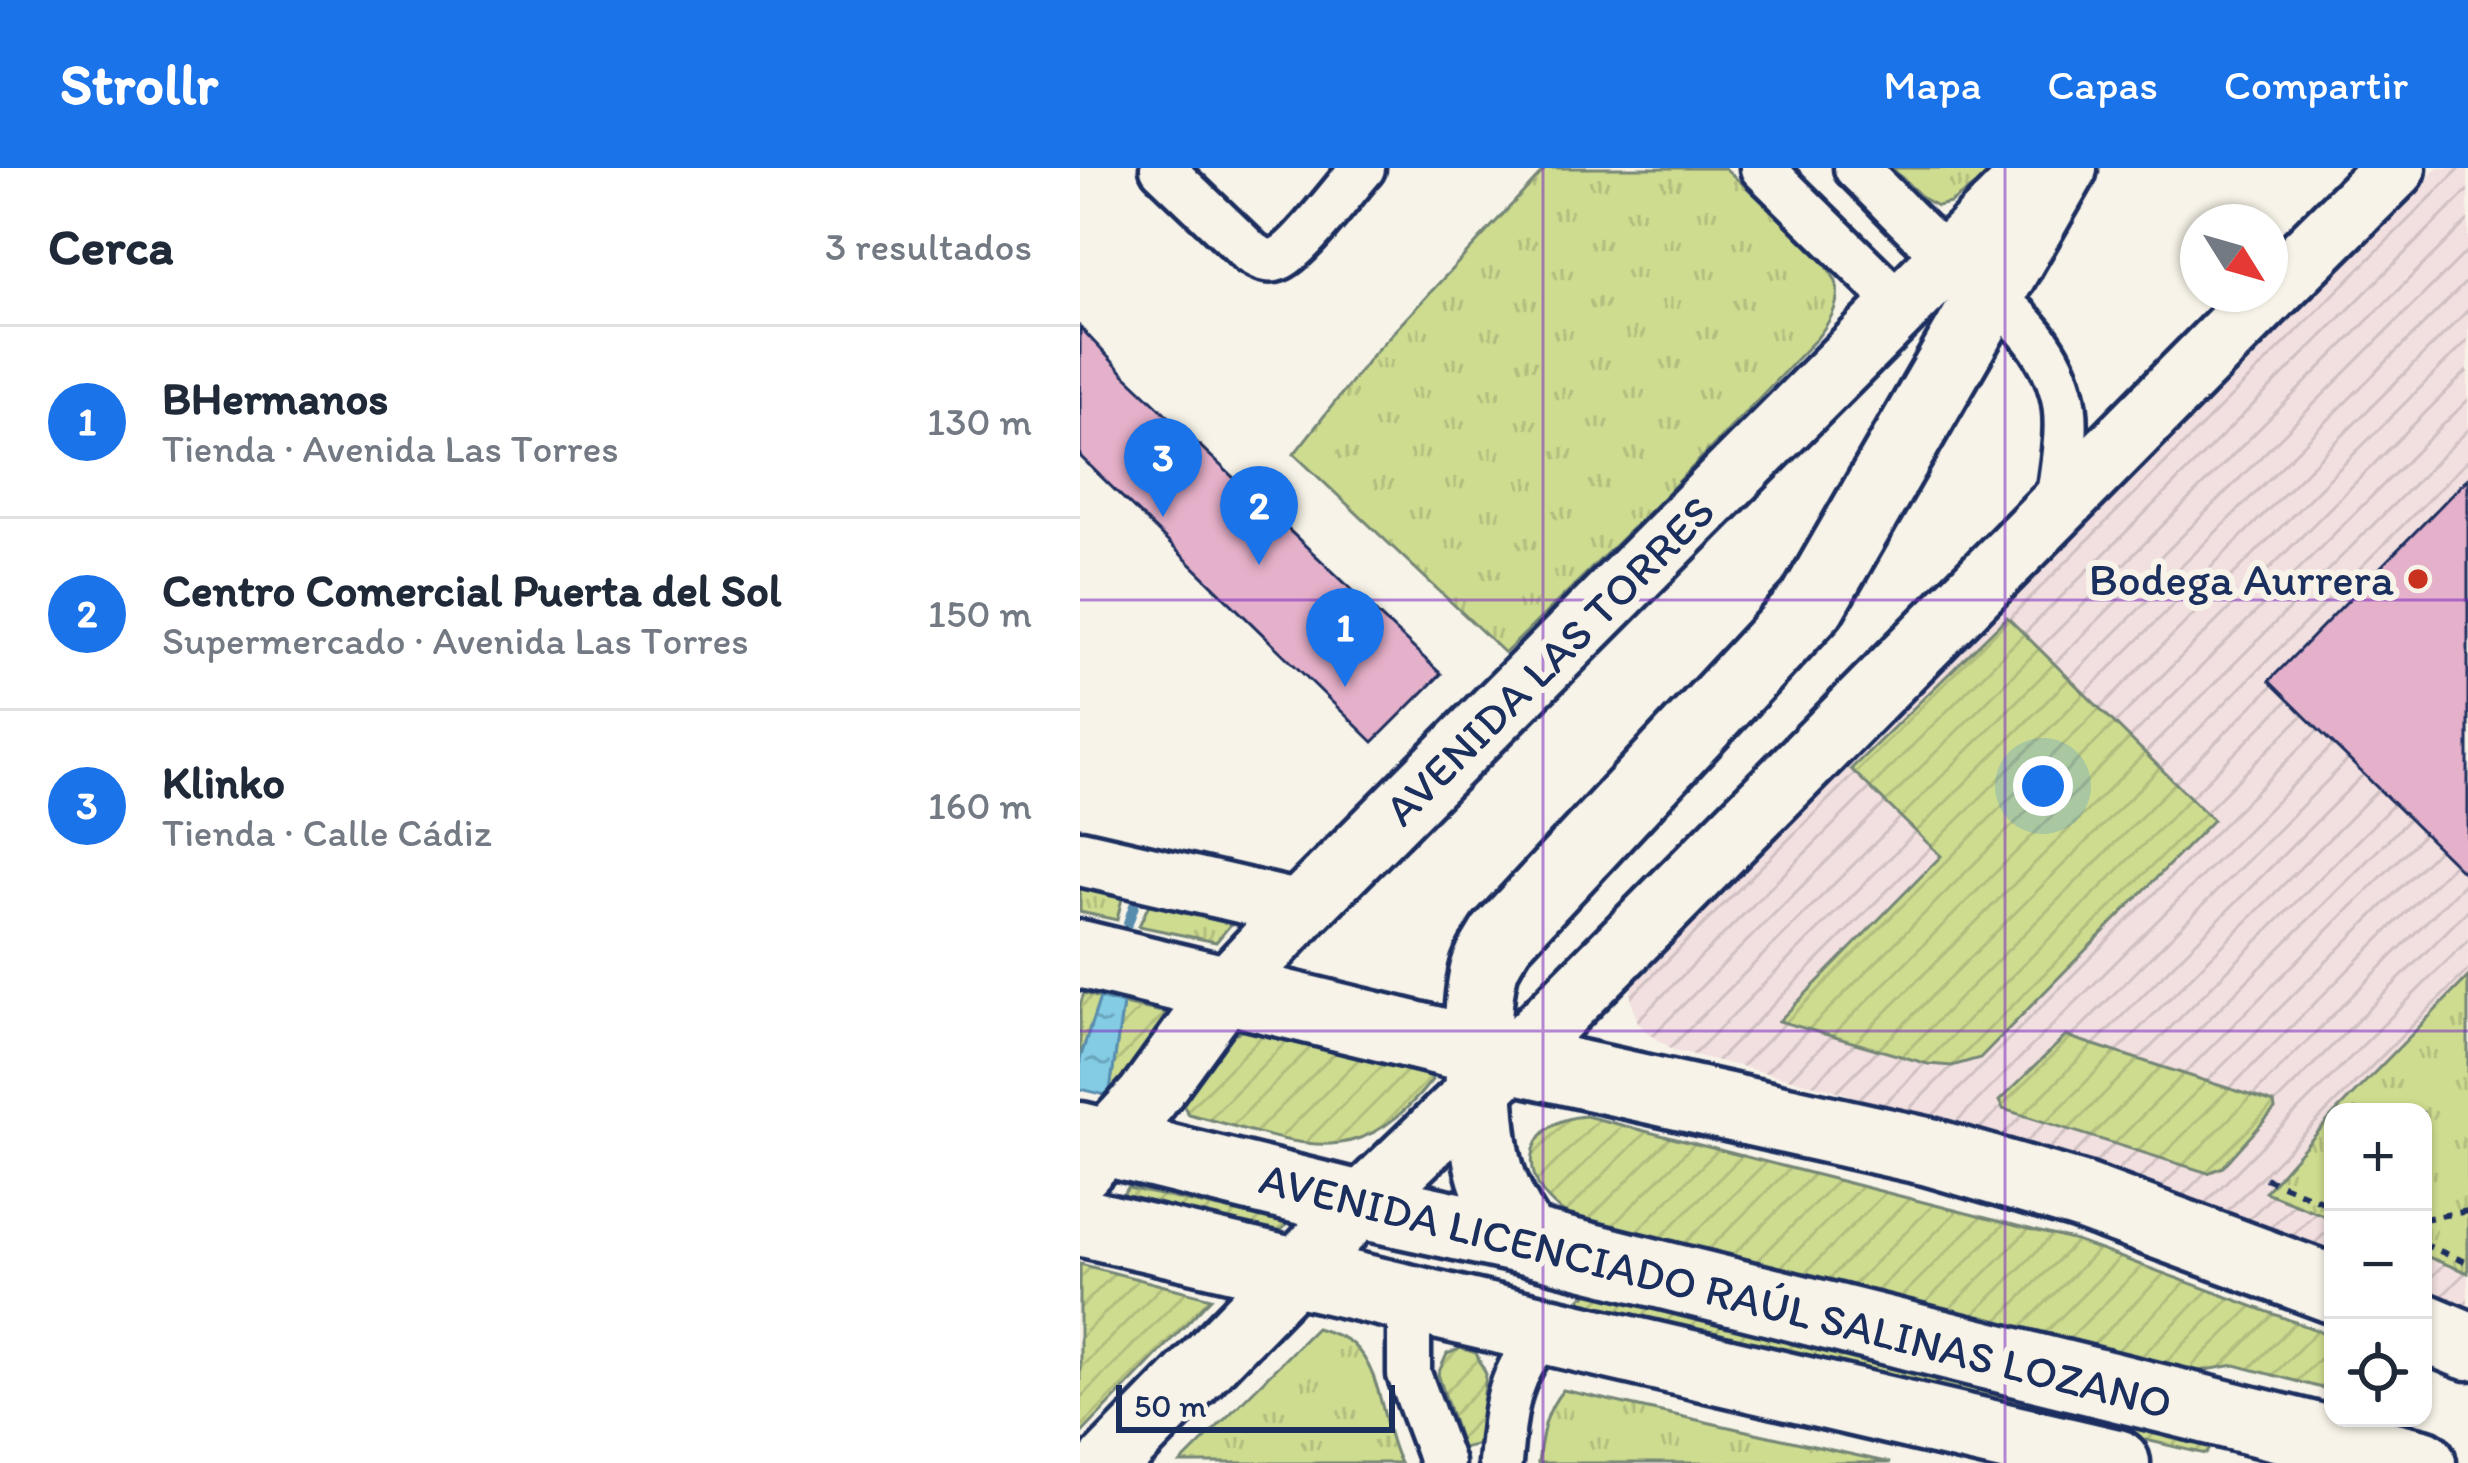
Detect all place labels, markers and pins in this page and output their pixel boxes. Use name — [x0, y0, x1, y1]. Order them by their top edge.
pin: 3 — [1124, 418, 1202, 517]
pin: 2 — [1220, 466, 1298, 565]
place label: Bodega Aurrera — [2089, 552, 2394, 606]
marker: Bodega Aurrera — [2405, 566, 2431, 592]
pin: 1 — [1306, 588, 1384, 687]

